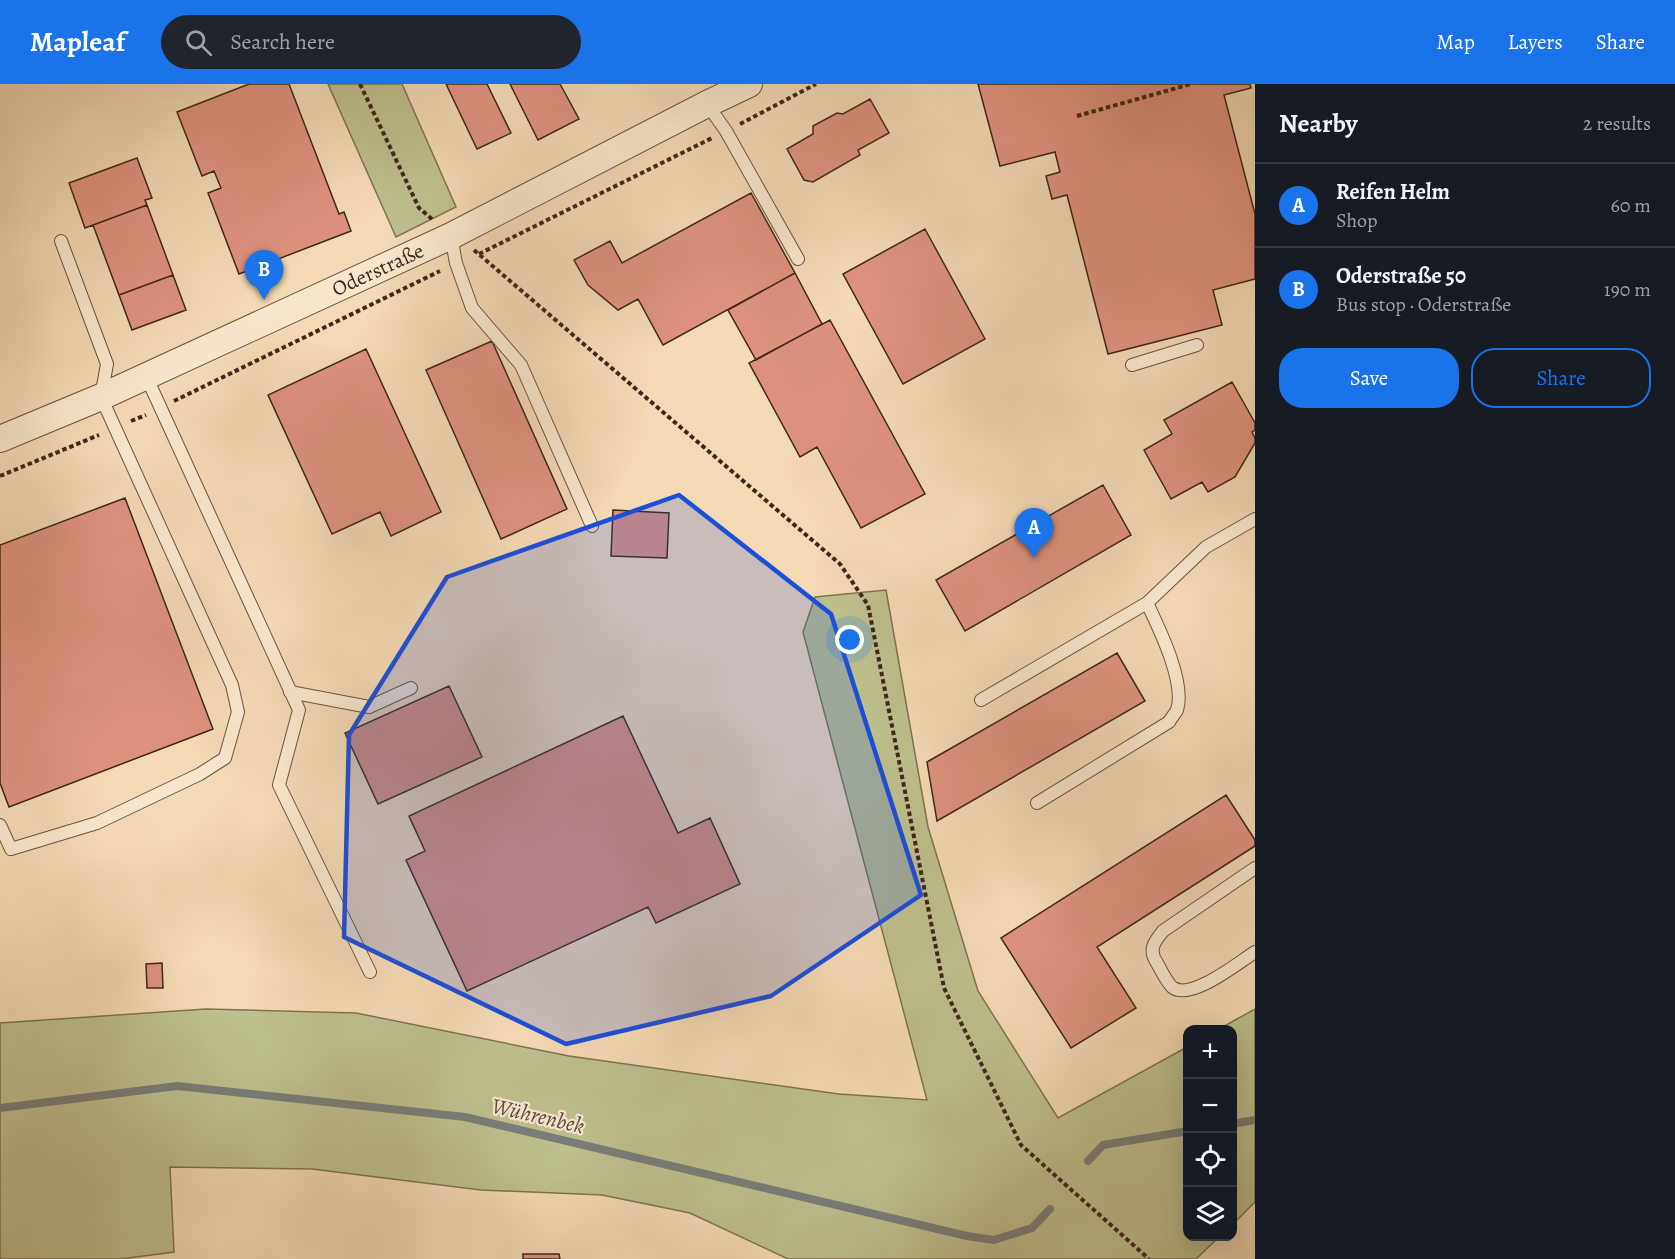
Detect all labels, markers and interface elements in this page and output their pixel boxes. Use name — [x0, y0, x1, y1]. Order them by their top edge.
search box — [161, 15, 581, 69]
text: Mapleaf — [30, 23, 125, 61]
icon: search — [182, 26, 215, 59]
text: Search here — [230, 27, 335, 57]
text: Map — [1436, 28, 1475, 56]
text: Layers — [1508, 28, 1563, 56]
text: Share — [1596, 28, 1645, 56]
text: Nearby — [1279, 106, 1358, 141]
text: 2 results — [1583, 110, 1651, 137]
text: Reifen Helm — [1336, 177, 1450, 207]
text: A — [1292, 192, 1305, 219]
text: 60 m — [1611, 192, 1651, 219]
text: Shop — [1336, 207, 1378, 234]
street label: Oderstraße — [327, 236, 428, 303]
pin: B — [244, 250, 284, 300]
text: Oderstraße 50 — [1336, 261, 1466, 291]
text: B — [1292, 276, 1305, 303]
text: 190 m — [1604, 276, 1651, 303]
text: Bus stop · Oderstraße — [1336, 291, 1511, 318]
button: Save — [1279, 348, 1459, 408]
button: Share — [1471, 348, 1651, 408]
pin: A — [1014, 508, 1054, 558]
your location — [835, 625, 864, 654]
map controls — [1183, 1025, 1237, 1241]
button: + — [1183, 1025, 1237, 1079]
button: − — [1183, 1079, 1237, 1133]
water label: Wührenbek — [489, 1091, 587, 1141]
button: locate — [1183, 1133, 1237, 1187]
button: layers — [1183, 1187, 1237, 1241]

